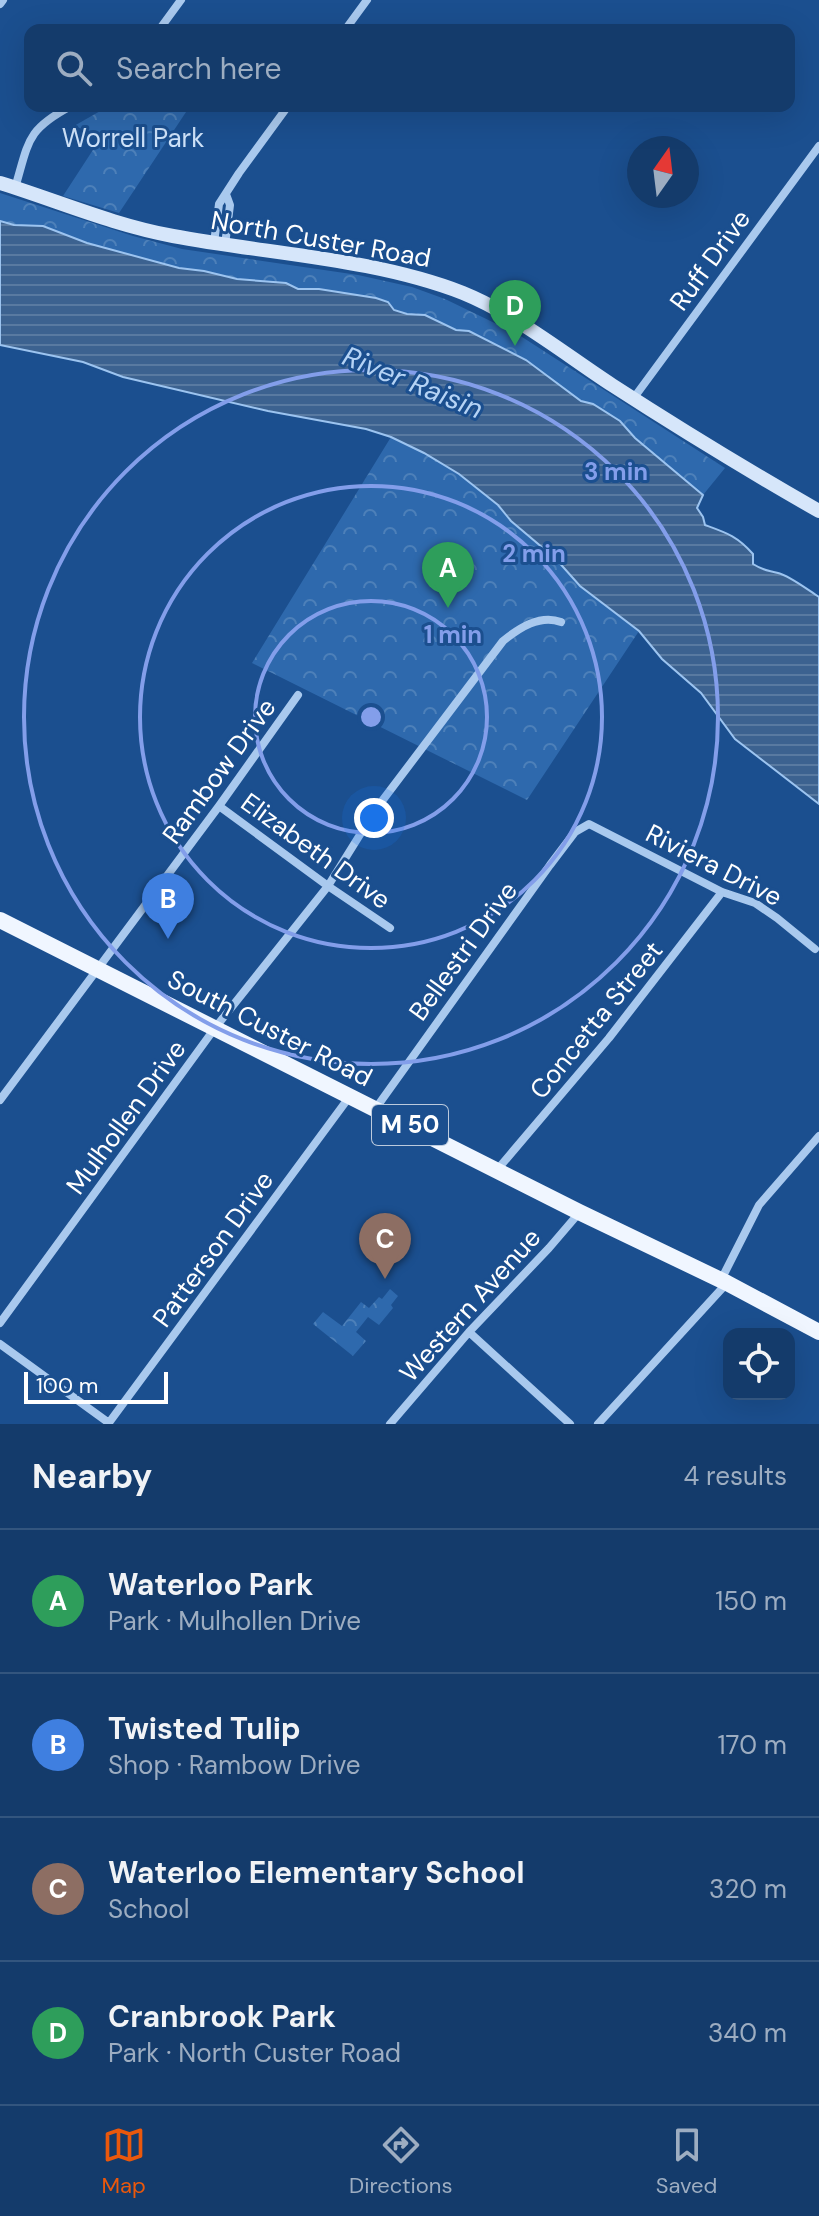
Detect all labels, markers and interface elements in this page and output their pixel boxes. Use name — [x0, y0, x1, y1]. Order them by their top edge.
search box — [24, 24, 795, 112]
icon: search — [52, 46, 96, 90]
text: Search here — [116, 49, 282, 88]
park label: Worrell Park — [62, 121, 204, 155]
north arrow — [627, 136, 699, 208]
street label: North Custer Road — [208, 203, 434, 275]
street label: Ruff Drive — [662, 203, 758, 317]
pin: D — [489, 280, 541, 346]
water label: River Raisin — [337, 338, 488, 427]
text: 3 min — [584, 456, 648, 487]
text: 2 min — [502, 538, 566, 569]
pin: A — [422, 542, 474, 608]
text: 1 min — [424, 619, 482, 650]
street label: Rambow Drive — [155, 691, 283, 851]
centre of rings — [357, 703, 385, 731]
street label: Elizabeth Drive — [234, 785, 398, 917]
your location — [354, 798, 394, 838]
street label: Riviera Drive — [640, 816, 788, 914]
pin: B — [142, 873, 194, 939]
street label: Bellestri Drive — [401, 875, 525, 1027]
street label: Concetta Street — [522, 934, 670, 1106]
street label: South Custer Road — [162, 962, 378, 1094]
street label: Mulhollen Drive — [59, 1033, 193, 1201]
road number: M 50 — [372, 1105, 448, 1145]
street label: Patterson Drive — [145, 1164, 281, 1334]
pin: C — [359, 1213, 411, 1279]
street label: Western Avenue — [392, 1221, 548, 1389]
map controls — [723, 1328, 795, 1400]
button: locate — [723, 1328, 795, 1400]
scale bar — [24, 1368, 168, 1404]
text: 100 m — [36, 1371, 98, 1400]
text: Nearby — [32, 1454, 152, 1499]
text: 4 results — [683, 1459, 787, 1493]
text: Waterloo Park — [108, 1565, 313, 1604]
text: A — [49, 1584, 67, 1618]
text: 150 m — [715, 1584, 787, 1618]
text: Park · Mulhollen Drive — [108, 1604, 361, 1638]
text: Twisted Tulip — [108, 1709, 301, 1748]
text: B — [50, 1728, 66, 1762]
text: 170 m — [718, 1728, 787, 1762]
text: Shop · Rambow Drive — [108, 1748, 361, 1782]
text: Waterloo Elementary School — [108, 1853, 525, 1892]
text: C — [48, 1872, 68, 1906]
text: 320 m — [709, 1872, 787, 1906]
text: School — [108, 1892, 190, 1926]
text: Cranbrook Park — [108, 1997, 336, 2036]
text: D — [49, 2016, 67, 2050]
text: 340 m — [708, 2016, 787, 2050]
text: Park · North Custer Road — [108, 2036, 401, 2070]
tab: Map — [102, 2123, 146, 2200]
tab: Directions — [349, 2123, 453, 2200]
tab: Saved — [656, 2123, 717, 2200]

